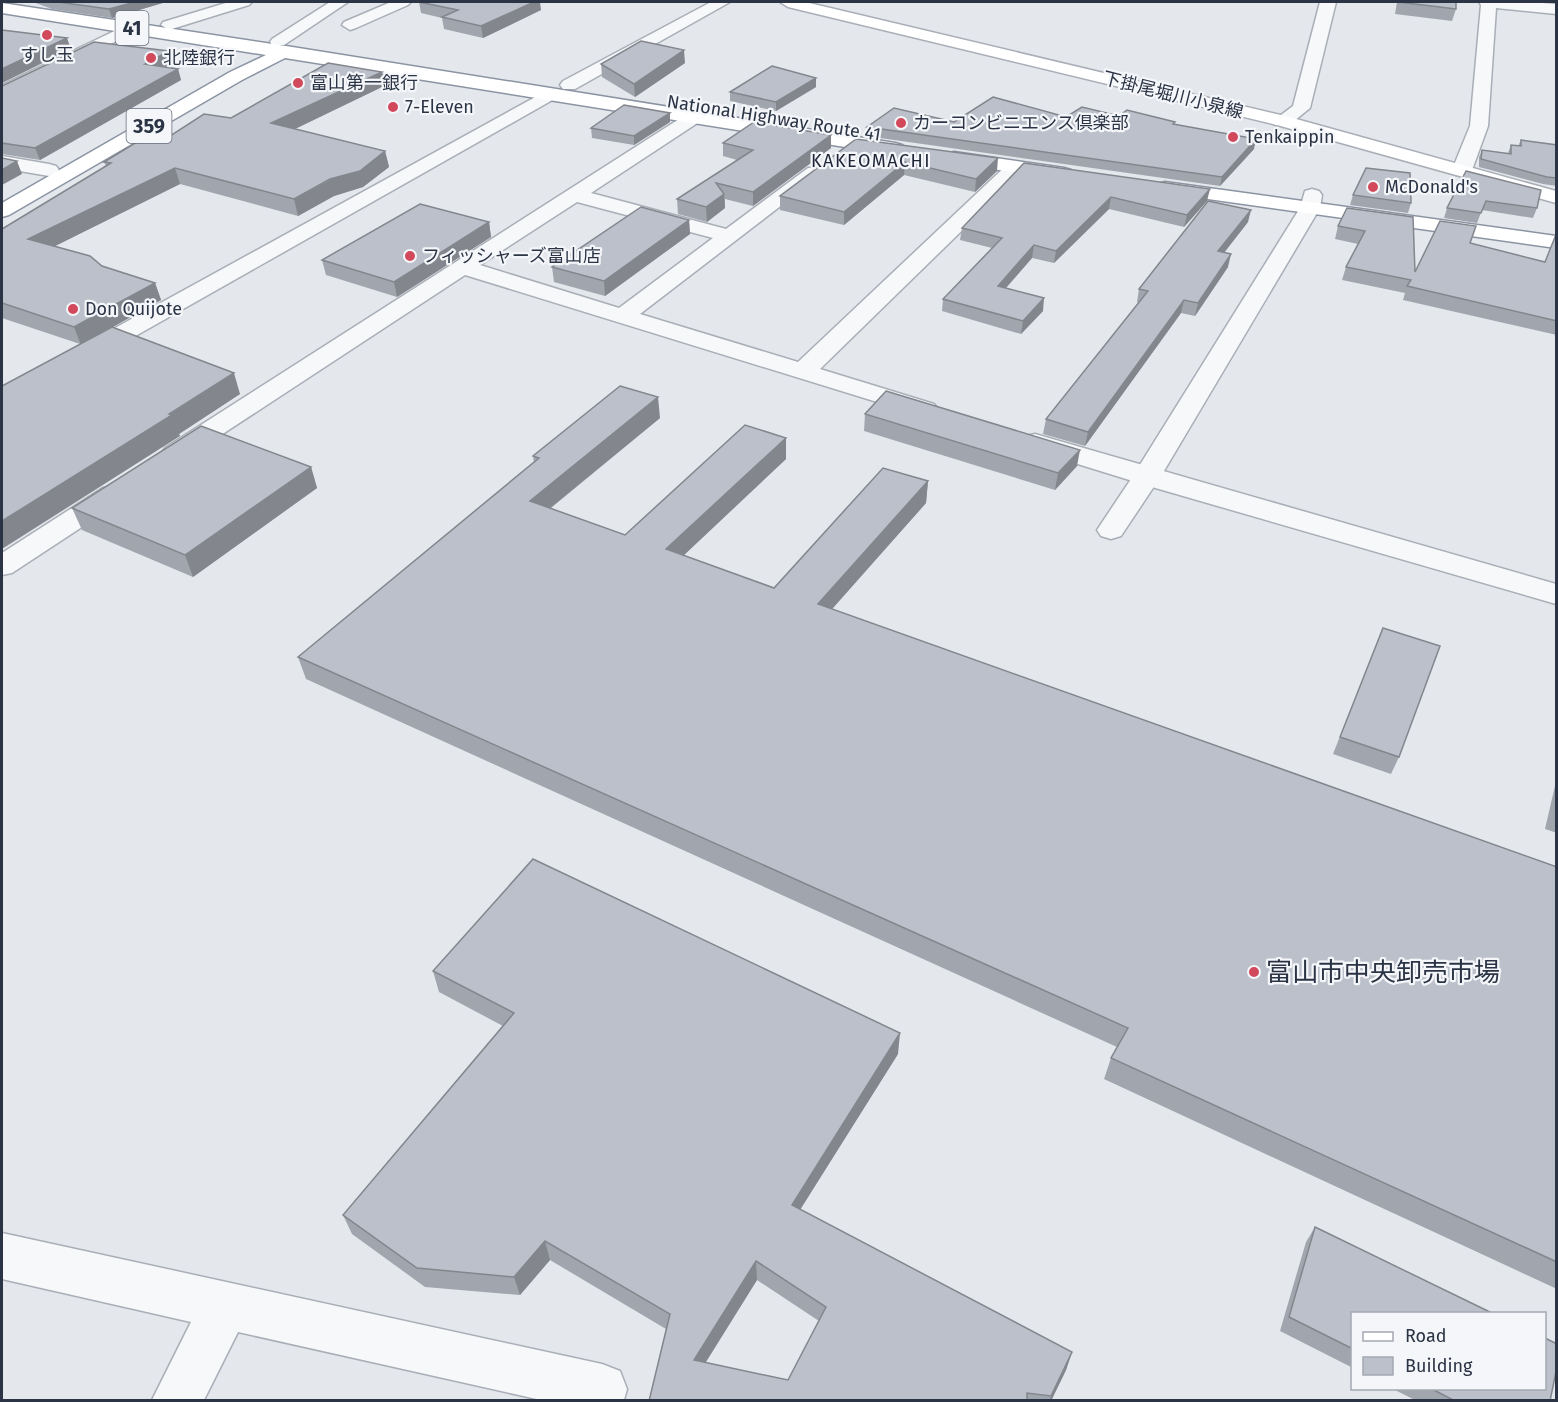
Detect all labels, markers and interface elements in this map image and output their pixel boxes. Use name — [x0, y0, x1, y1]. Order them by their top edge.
road number: 41 — [116, 11, 148, 45]
marker: すし玉 — [40, 28, 54, 42]
place label: すし玉 — [20, 44, 74, 66]
place label: 北陸銀行 — [163, 47, 235, 69]
marker: 北陸銀行 — [144, 51, 158, 65]
street label: 下掛尾堀川小泉線 — [1100, 67, 1246, 123]
place label: 富山第一銀行 — [310, 72, 418, 94]
marker: 富山第一銀行 — [291, 76, 305, 90]
street label: National Highway Route 41 — [666, 90, 882, 146]
place label: 7-Eleven — [405, 96, 474, 118]
marker: 7-Eleven — [386, 100, 400, 114]
road number: 359 — [126, 109, 172, 143]
place label: カーコンビニエンス倶楽部 — [913, 112, 1129, 134]
marker: カーコンビニエンス倶楽部 — [894, 116, 908, 130]
place label: Tenkaippin — [1245, 126, 1335, 148]
marker: Tenkaippin — [1226, 130, 1240, 144]
district label: KAKEOMACHI — [811, 150, 931, 172]
place label: McDonald's — [1385, 176, 1478, 198]
marker: McDonald's — [1366, 180, 1380, 194]
place label: フィッシャーズ富山店 — [422, 245, 601, 267]
marker: フィッシャーズ富山店 — [403, 249, 417, 263]
place label: Don Quijote — [85, 298, 182, 320]
marker: Don Quijote — [66, 302, 80, 316]
place label: 富山市中央卸売市場 — [1266, 957, 1500, 988]
marker: 富山市中央卸売市場 — [1247, 965, 1261, 979]
legend — [1351, 1312, 1546, 1390]
text: Road — [1405, 1325, 1447, 1347]
text: Building — [1405, 1355, 1473, 1377]

